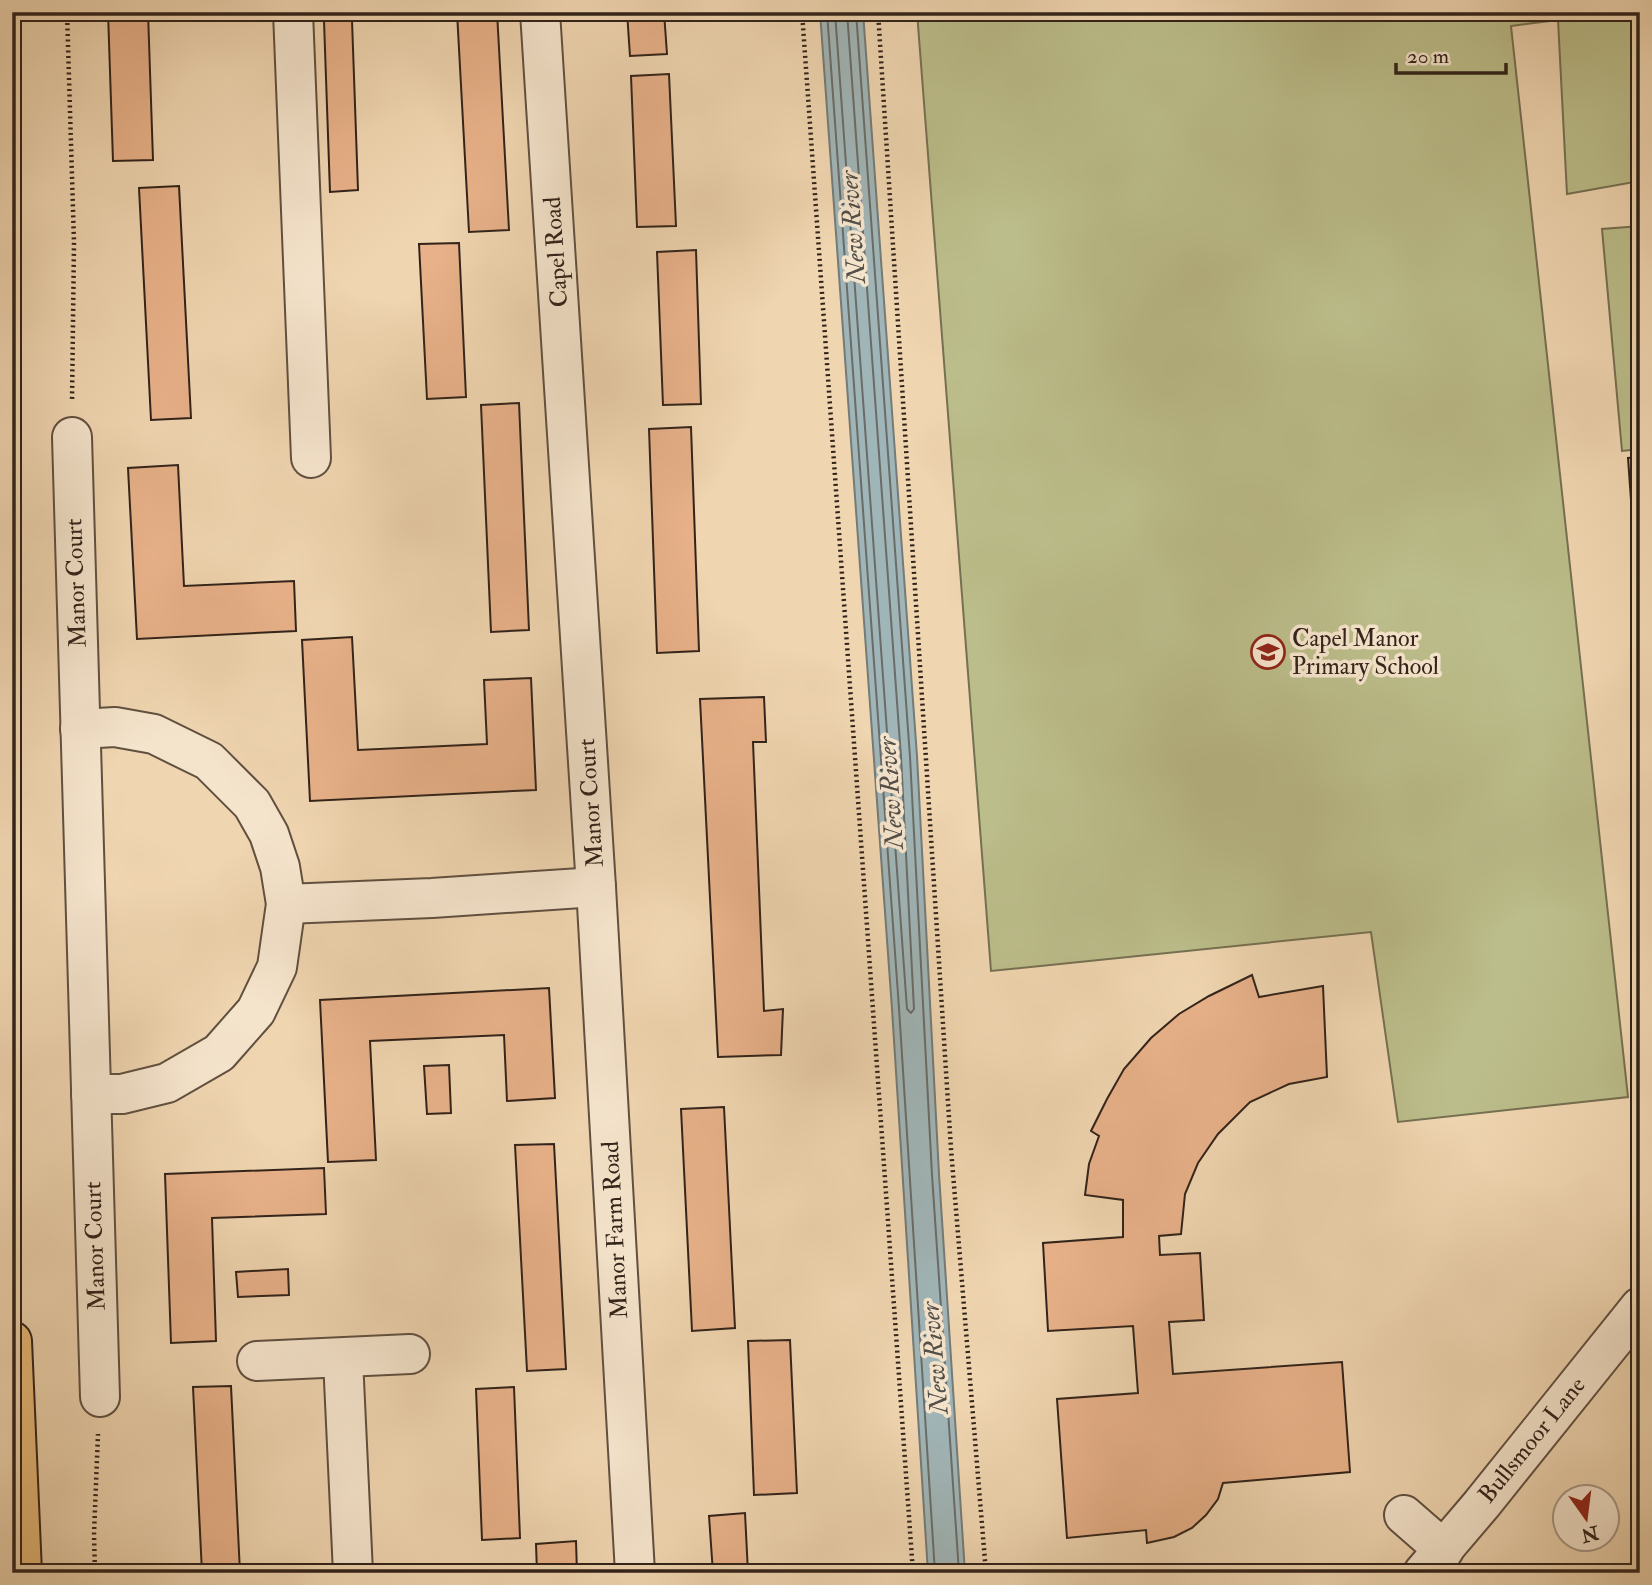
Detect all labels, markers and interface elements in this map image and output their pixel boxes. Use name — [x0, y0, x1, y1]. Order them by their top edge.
scale bar — [1396, 32, 1507, 76]
text: 20 m — [1407, 43, 1449, 70]
water label: New River — [833, 169, 873, 286]
street label: Capel Road — [537, 195, 575, 308]
street label: Manor Court — [58, 518, 94, 648]
place label: Capel Manor Primary School — [1292, 623, 1439, 682]
school or university icon: Capel Manor Primary School — [1249, 633, 1287, 671]
water label: New River — [871, 735, 911, 852]
street label: Manor Court — [571, 737, 611, 868]
street label: Manor Farm Road — [595, 1140, 635, 1320]
street label: Manor Court — [77, 1181, 113, 1311]
water label: New River — [914, 1299, 956, 1417]
street label: Bullsmoor Lane — [1472, 1370, 1592, 1510]
north arrow — [1550, 1484, 1620, 1554]
text: N — [1578, 1520, 1602, 1547]

